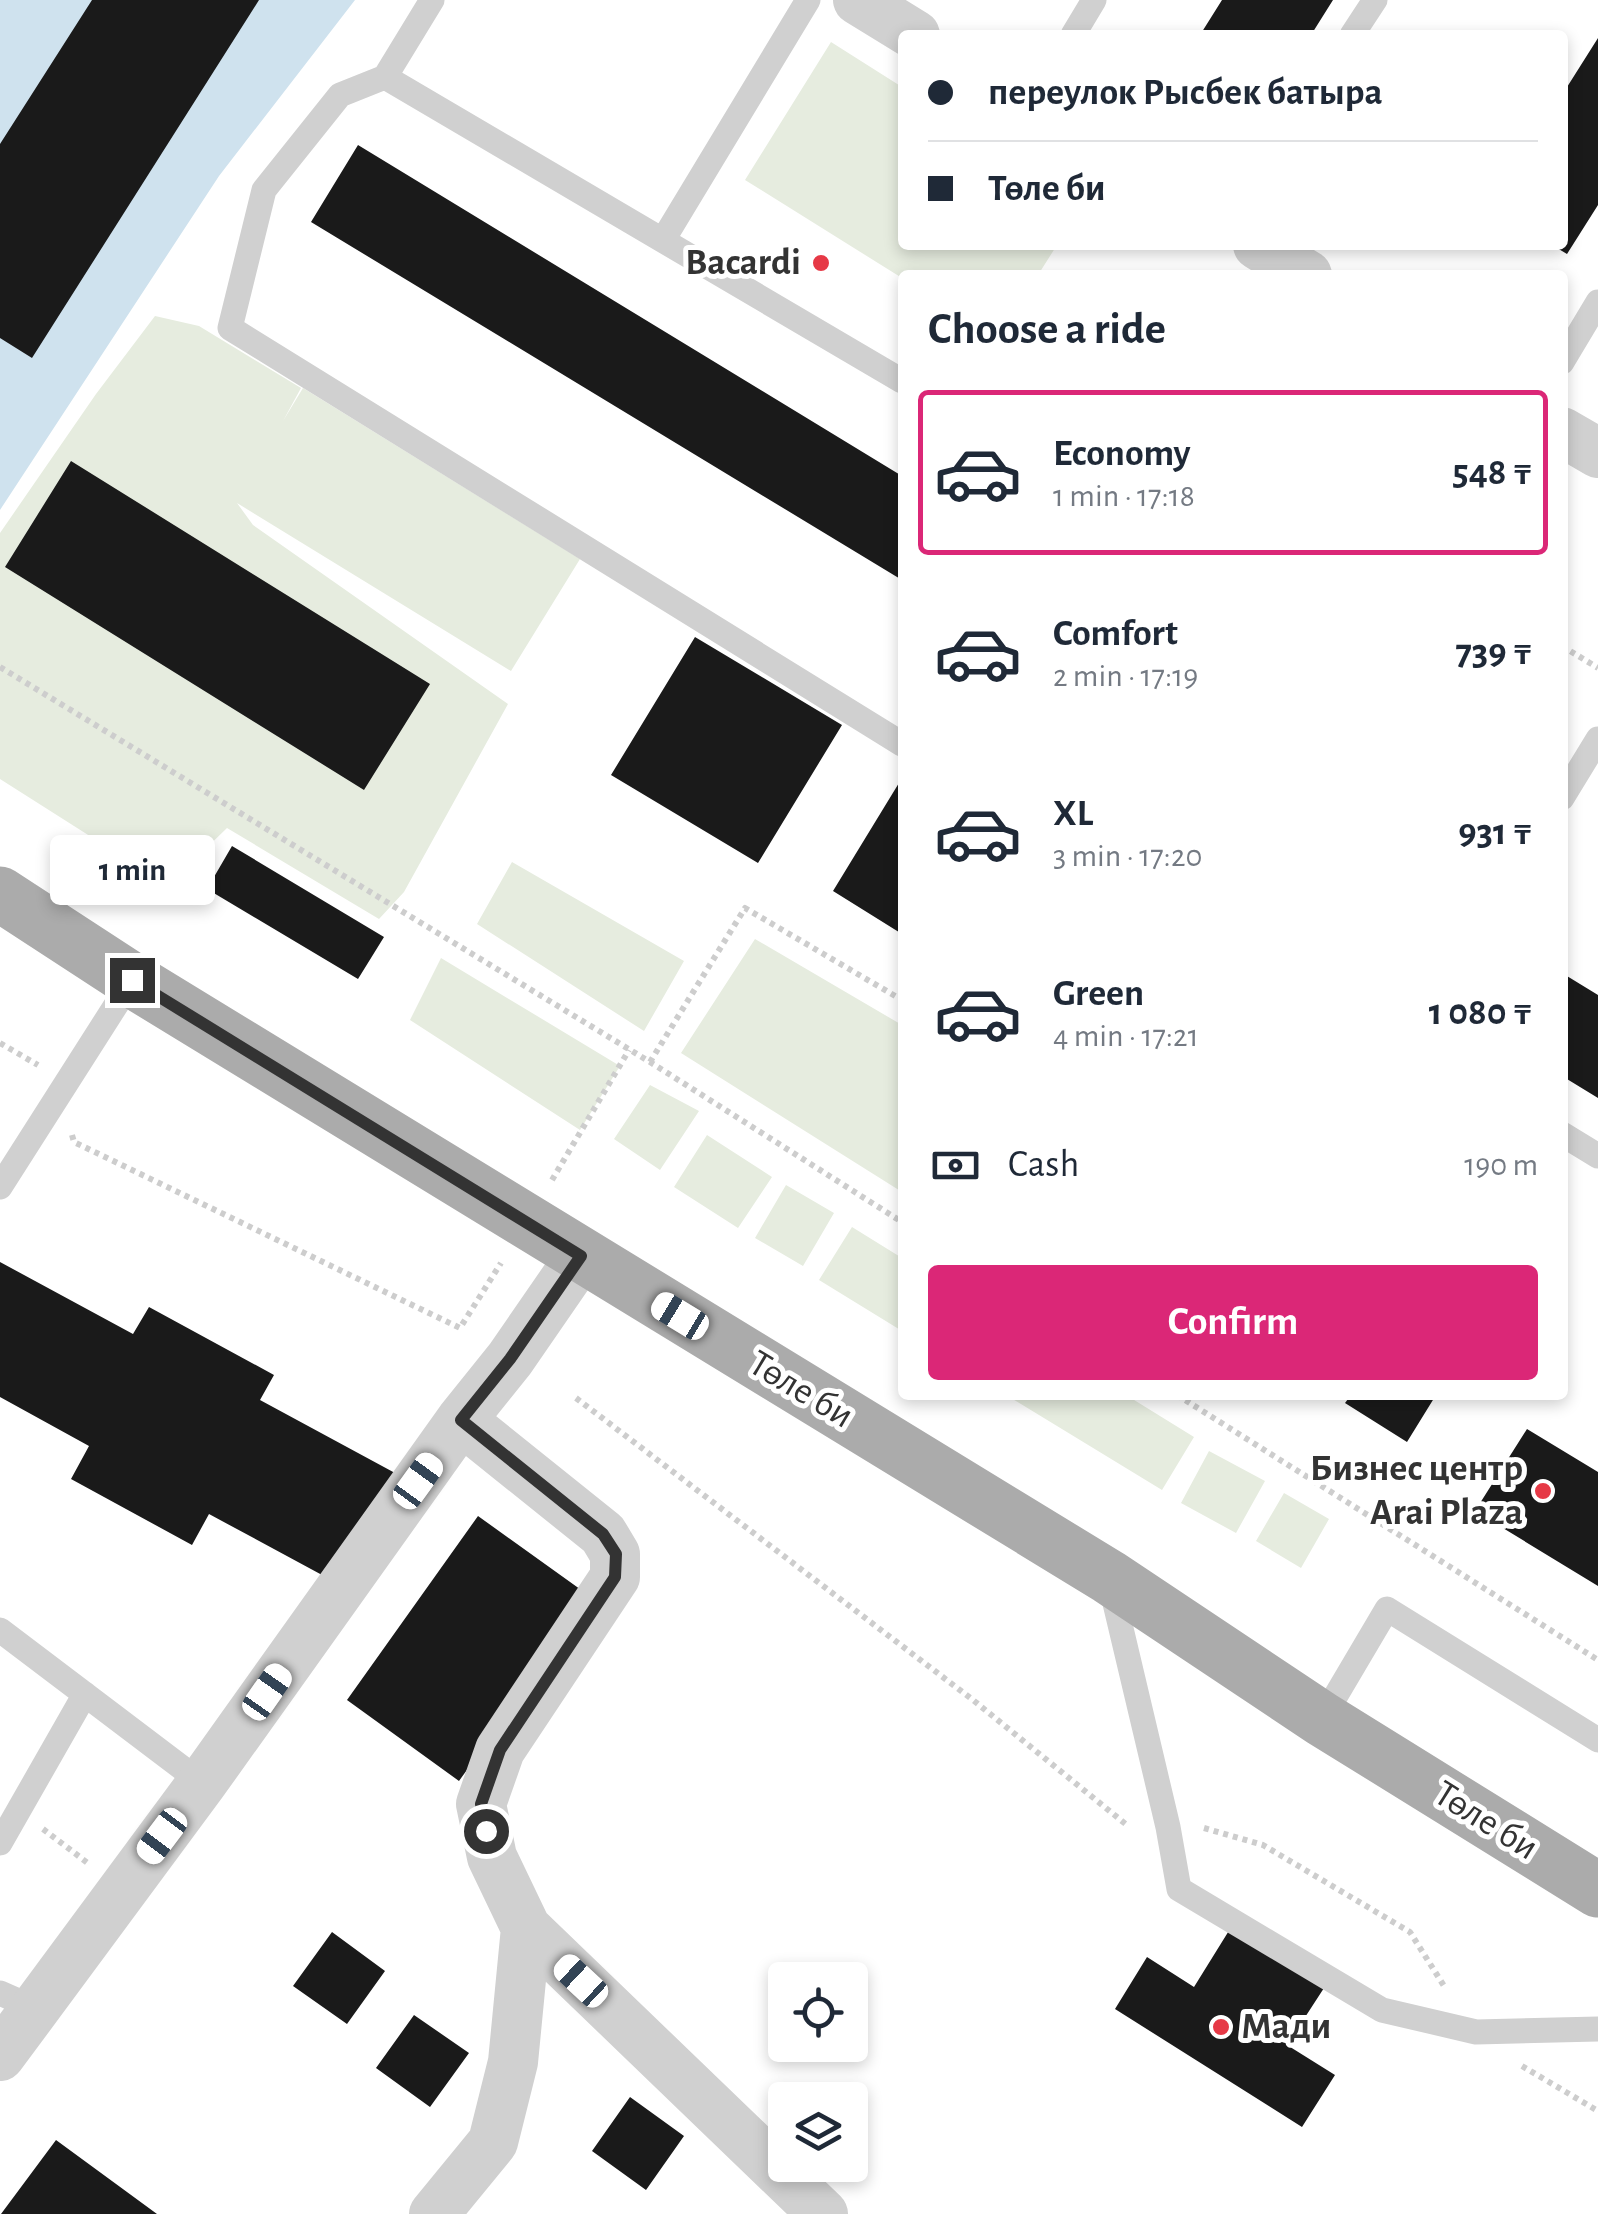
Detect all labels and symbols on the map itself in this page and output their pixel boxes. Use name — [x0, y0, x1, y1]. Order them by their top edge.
place label: Bacardi — [685, 244, 801, 282]
marker: Bacardi — [810, 252, 832, 274]
callout: 1 min — [49, 835, 214, 905]
route end — [110, 958, 155, 1003]
car — [647, 1288, 713, 1344]
street label: Төле би — [742, 1344, 860, 1436]
car — [388, 1448, 448, 1514]
place label: Бизнес центр Arai Plaza — [1310, 1450, 1523, 1532]
marker: Бизнес центр Arai Plaza — [1532, 1480, 1554, 1502]
car — [238, 1659, 296, 1725]
street label: Төле би — [1428, 1775, 1544, 1867]
car — [132, 1803, 192, 1869]
route start — [464, 1809, 509, 1854]
car — [549, 1950, 613, 2012]
place label: Мади — [1241, 2008, 1331, 2046]
marker: Мади — [1210, 2016, 1232, 2038]

